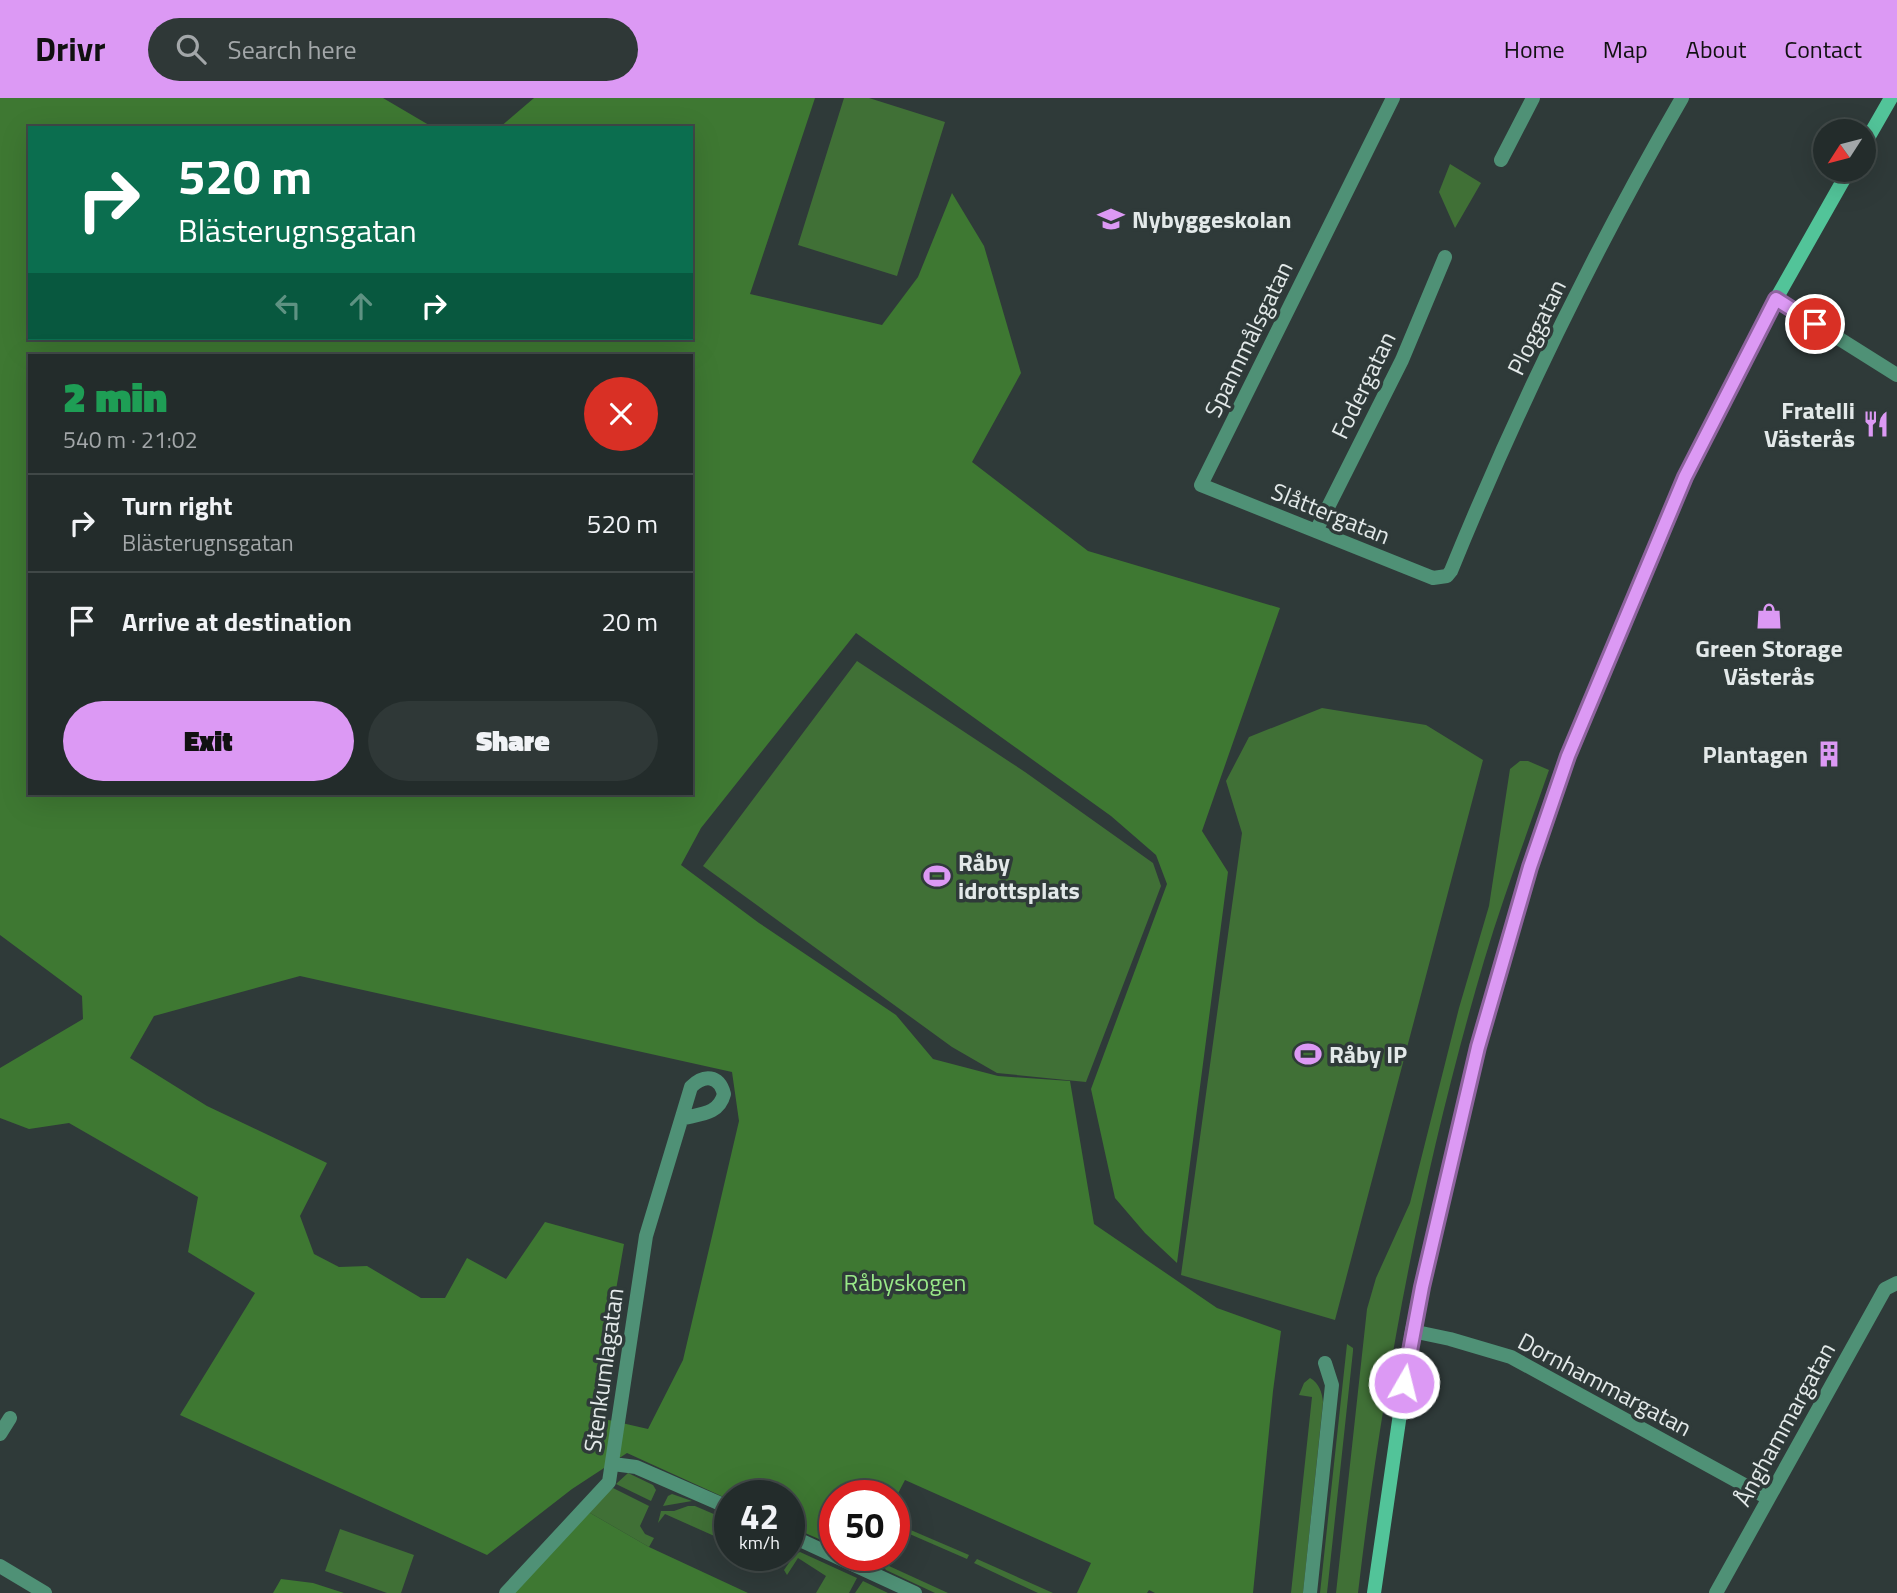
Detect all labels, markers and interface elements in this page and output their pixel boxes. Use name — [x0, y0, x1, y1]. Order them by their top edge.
search box — [148, 18, 638, 81]
text: Drivr — [35, 24, 106, 74]
icon: search — [172, 30, 210, 68]
text: Search here — [228, 30, 357, 69]
text: Home — [1504, 31, 1565, 67]
text: Map — [1603, 31, 1648, 67]
text: About — [1686, 31, 1746, 67]
text: Contact — [1784, 31, 1862, 67]
north arrow — [1813, 119, 1876, 182]
map controls — [1813, 119, 1876, 182]
text: 520 m — [178, 138, 312, 213]
icon: right — [63, 154, 154, 245]
place label: Nybyggeskolan — [1132, 201, 1291, 237]
school or university icon: Nybyggeskolan — [1096, 204, 1126, 234]
text: Blästerugnsgatan — [178, 206, 417, 254]
street label: Spannmålsgatan — [1195, 255, 1301, 423]
street label: Ploggatan — [1497, 273, 1575, 381]
icon: left — [269, 287, 307, 325]
icon: ahead — [342, 287, 380, 325]
icon: right — [415, 287, 453, 325]
pin — [1785, 294, 1845, 354]
icon: arrive — [1796, 305, 1834, 343]
street label: Fodergatan — [1322, 325, 1404, 445]
text: 2 min — [63, 364, 167, 428]
button: close — [584, 377, 658, 451]
place label: Fratelli Västerås — [1764, 392, 1855, 456]
restaurant icon: Fratelli Västerås — [1861, 409, 1891, 439]
text: 540 m · 21:02 — [63, 422, 198, 457]
street label: Slåttergatan — [1266, 473, 1396, 553]
text: Turn right — [122, 486, 233, 525]
icon: right — [63, 504, 101, 542]
text: 520 m — [587, 504, 658, 543]
text: Blästerugnsgatan — [122, 525, 294, 560]
shop icon: Green Storage Västerås — [1754, 601, 1784, 631]
icon: arrive — [63, 602, 101, 640]
text: Arrive at destination — [122, 602, 352, 641]
text: 20 m — [601, 602, 658, 641]
place label: Green Storage Västerås — [1695, 630, 1843, 694]
button: Exit — [63, 701, 354, 781]
button: Share — [368, 701, 658, 781]
place label: Plantagen — [1703, 736, 1808, 772]
building icon: Plantagen — [1814, 739, 1844, 769]
place label: Råby idrottsplats — [958, 844, 1080, 908]
sports icon: Råby idrottsplats — [922, 861, 952, 891]
place label: Råby IP — [1329, 1036, 1407, 1072]
sports icon: Råby IP — [1293, 1039, 1323, 1069]
park label: Råbyskogen — [844, 1264, 967, 1300]
street label: Stenkumlagatan — [574, 1285, 632, 1455]
street label: Dornhammargatan — [1512, 1323, 1698, 1445]
street label: Ånghammargatan — [1724, 1335, 1844, 1513]
position arrow — [1367, 1346, 1441, 1420]
speed limit sign: 50 — [819, 1480, 910, 1571]
text: 42 — [740, 1489, 779, 1543]
text: km/h — [739, 1529, 780, 1556]

